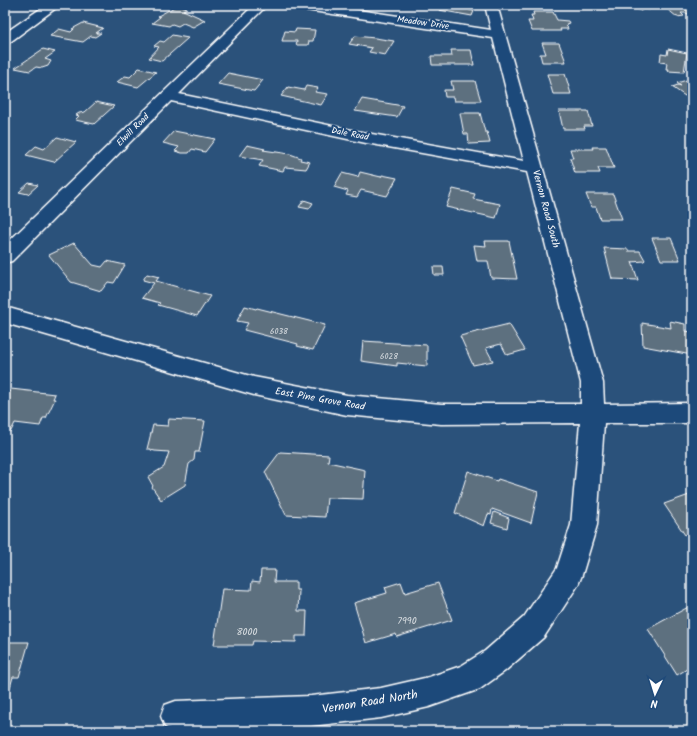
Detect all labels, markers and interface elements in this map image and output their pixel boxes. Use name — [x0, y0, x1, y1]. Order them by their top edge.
street label: Meadow Drive — [396, 12, 450, 34]
street label: Elwill Road — [113, 110, 153, 150]
street label: Dale Road — [330, 123, 371, 145]
street label: Vernon Road South — [528, 168, 564, 250]
house number: 6038 — [270, 325, 288, 338]
house number: 6028 — [380, 350, 398, 363]
street label: East Pine Grove Road — [274, 383, 367, 415]
house number: 7990 — [397, 613, 417, 629]
house number: 8000 — [236, 624, 258, 640]
north arrow — [635, 674, 675, 714]
street label: Vernon Road North — [321, 685, 419, 719]
text: N — [650, 694, 658, 712]

